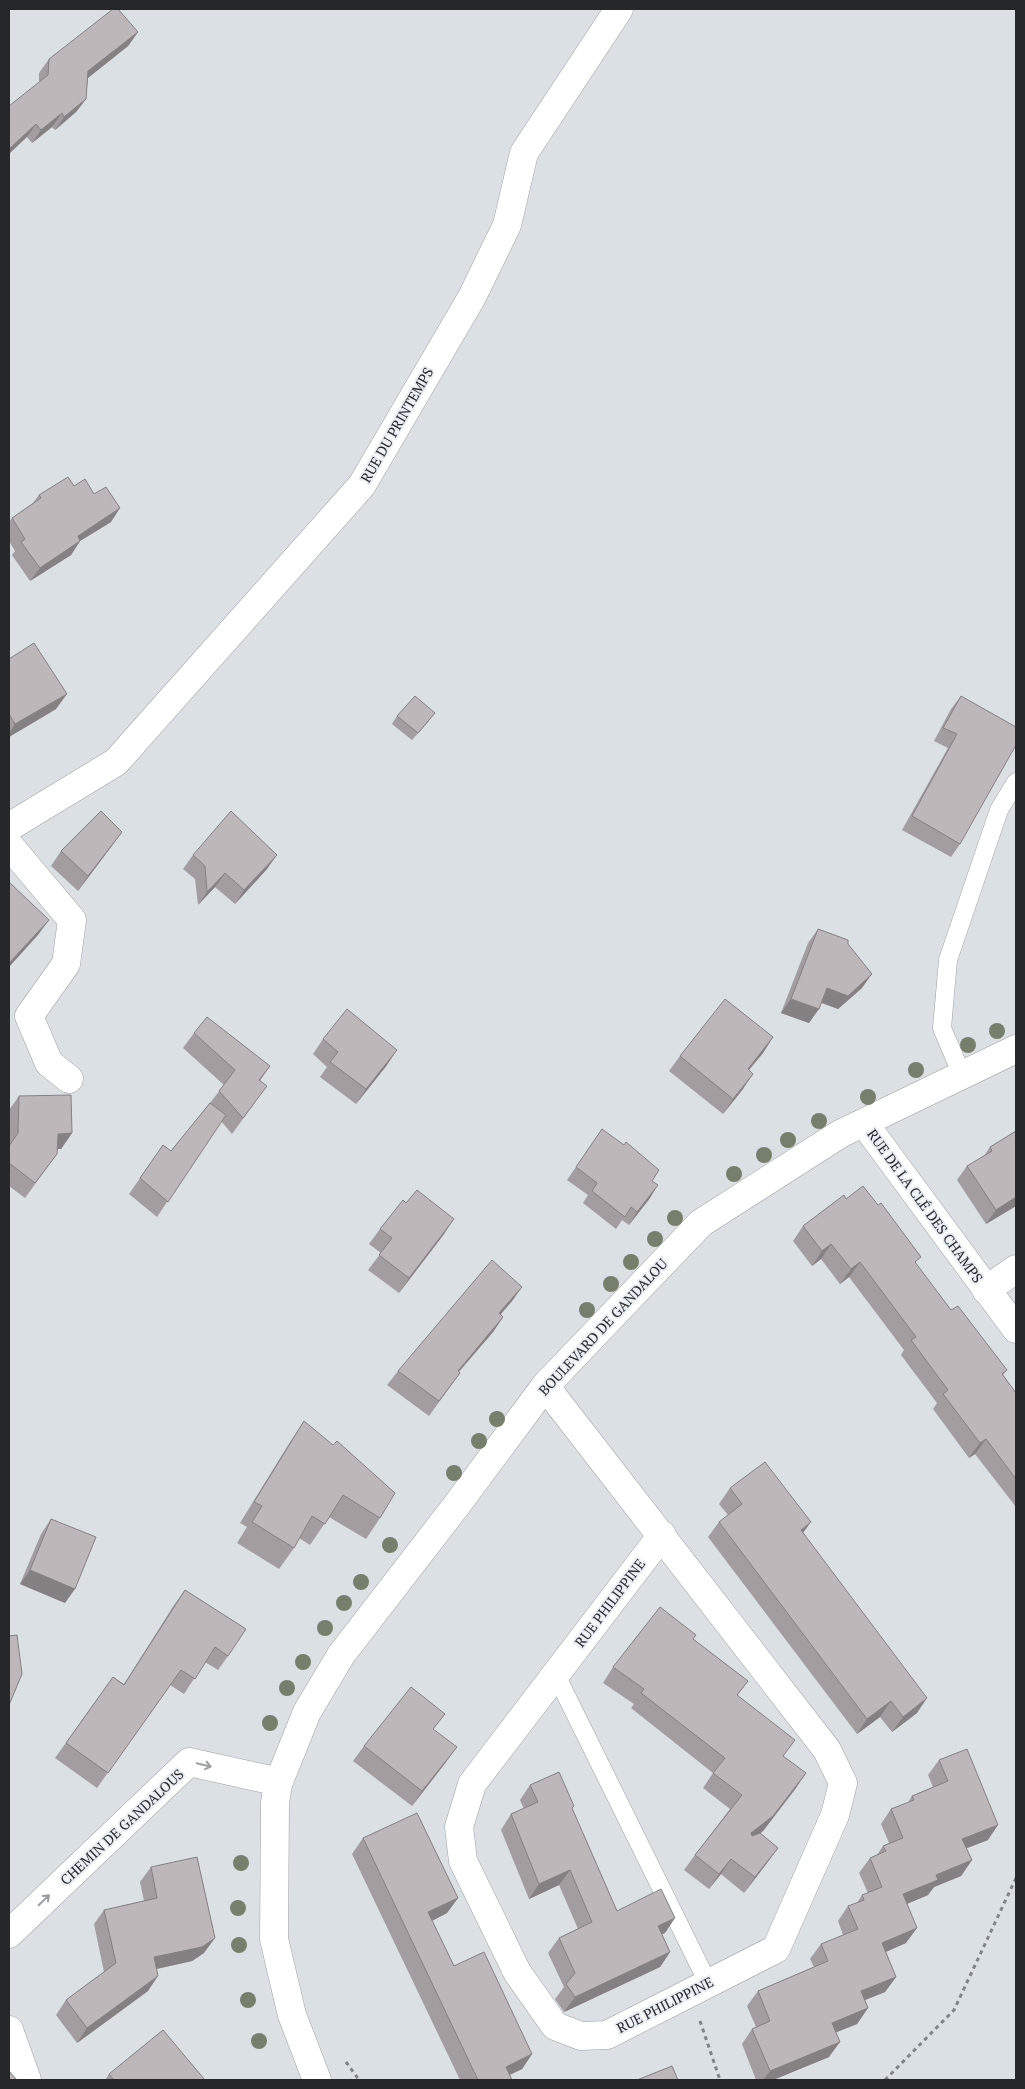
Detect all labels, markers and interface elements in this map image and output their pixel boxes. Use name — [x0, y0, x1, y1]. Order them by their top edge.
street label: RUE DU PRINTEMPS — [356, 364, 437, 486]
street label: RUE DE LA CLÉ DES CHAMPS — [863, 1125, 988, 1286]
street label: BOULEVARD DE GANDALOU — [534, 1254, 672, 1399]
street label: RUE PHILIPPINE — [570, 1555, 649, 1651]
one-way arrow — [195, 1761, 211, 1771]
street label: CHEMIN DE GANDALOUS — [56, 1764, 187, 1889]
one-way arrow — [38, 1894, 50, 1906]
street label: RUE PHILIPPINE — [613, 1972, 716, 2037]

